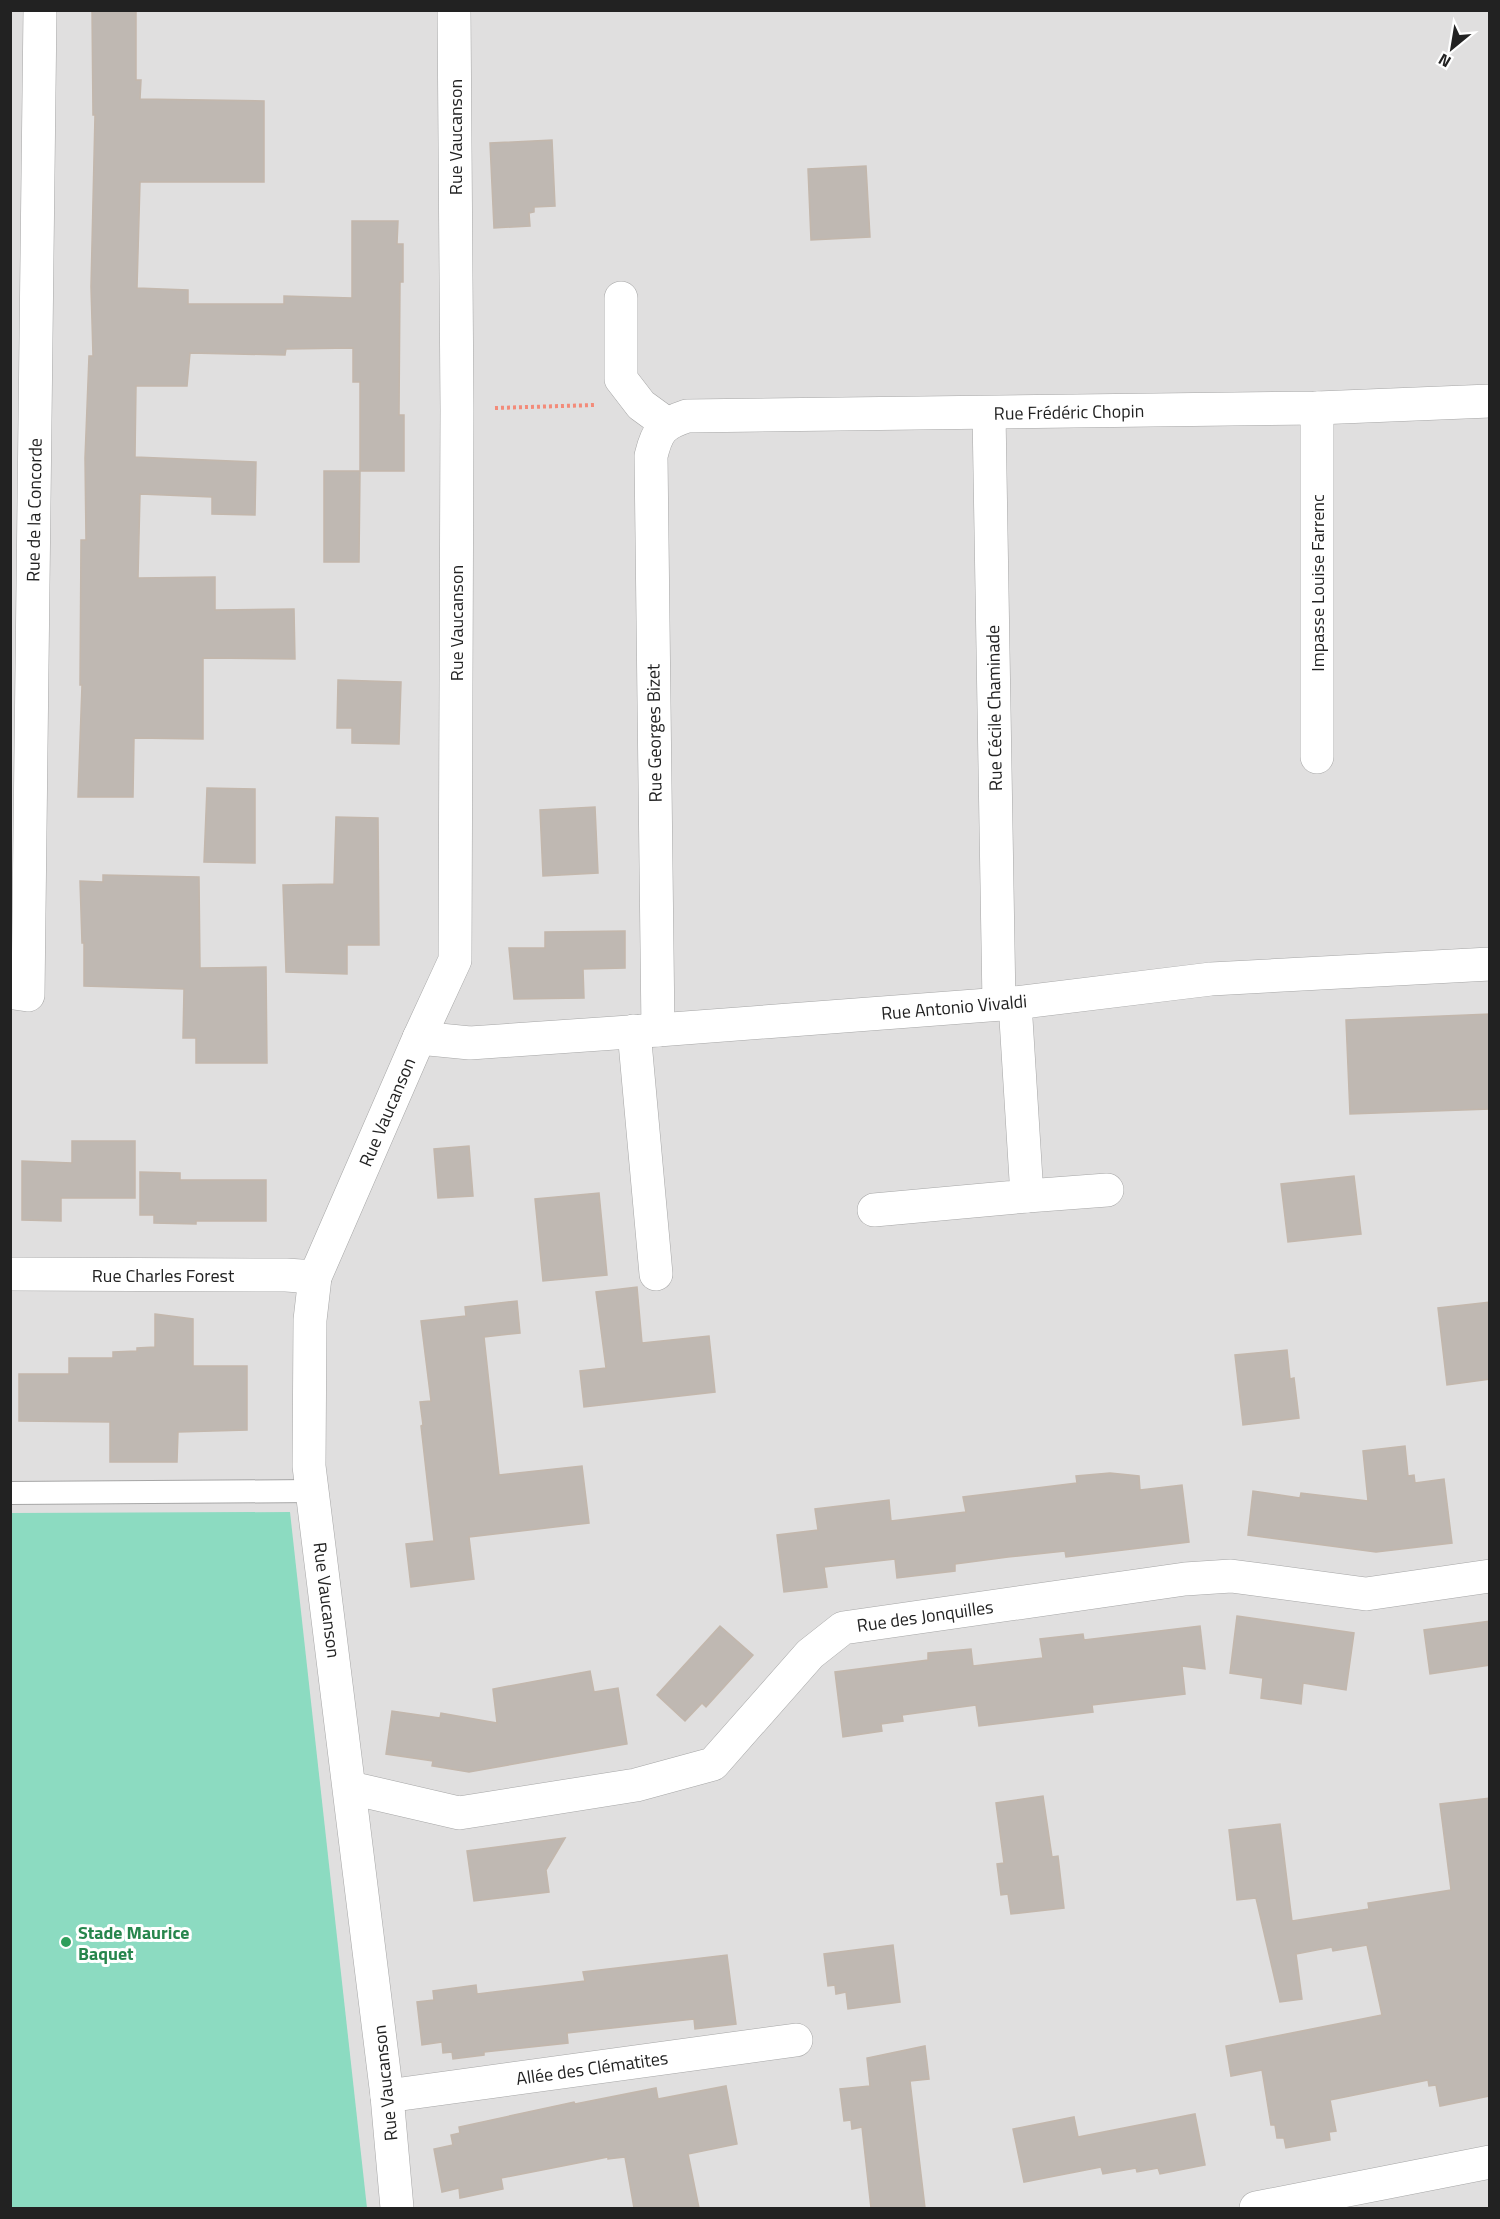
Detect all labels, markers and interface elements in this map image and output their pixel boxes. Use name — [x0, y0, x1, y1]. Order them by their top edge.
north arrow — [1422, 18, 1482, 78]
text: N — [1434, 48, 1455, 74]
street label: Rue Vaucanson — [442, 79, 469, 195]
street label: Rue Frédéric Chopin — [994, 397, 1144, 427]
street label: Rue de la Concorde — [19, 438, 49, 582]
street label: Impasse Louise Farrenc — [1304, 494, 1331, 672]
street label: Rue Vaucanson — [443, 565, 470, 681]
street label: Rue Cécile Chaminade — [979, 625, 1009, 791]
street label: Rue Georges Bizet — [639, 663, 669, 803]
street label: Rue Antonio Vivaldi — [880, 987, 1028, 1027]
street label: Rue Vaucanson — [352, 1053, 422, 1171]
street label: Rue Charles Forest — [92, 1262, 235, 1289]
street label: Rue Vaucanson — [307, 1541, 347, 1659]
street label: Rue des Jonquilles — [855, 1593, 995, 1639]
place label: Stade Maurice Baquet — [78, 1919, 190, 1967]
marker: Stade Maurice Baquet — [59, 1935, 73, 1949]
street label: Rue Vaucanson — [365, 2024, 405, 2142]
street label: Allée des Clématites — [514, 2044, 670, 2092]

